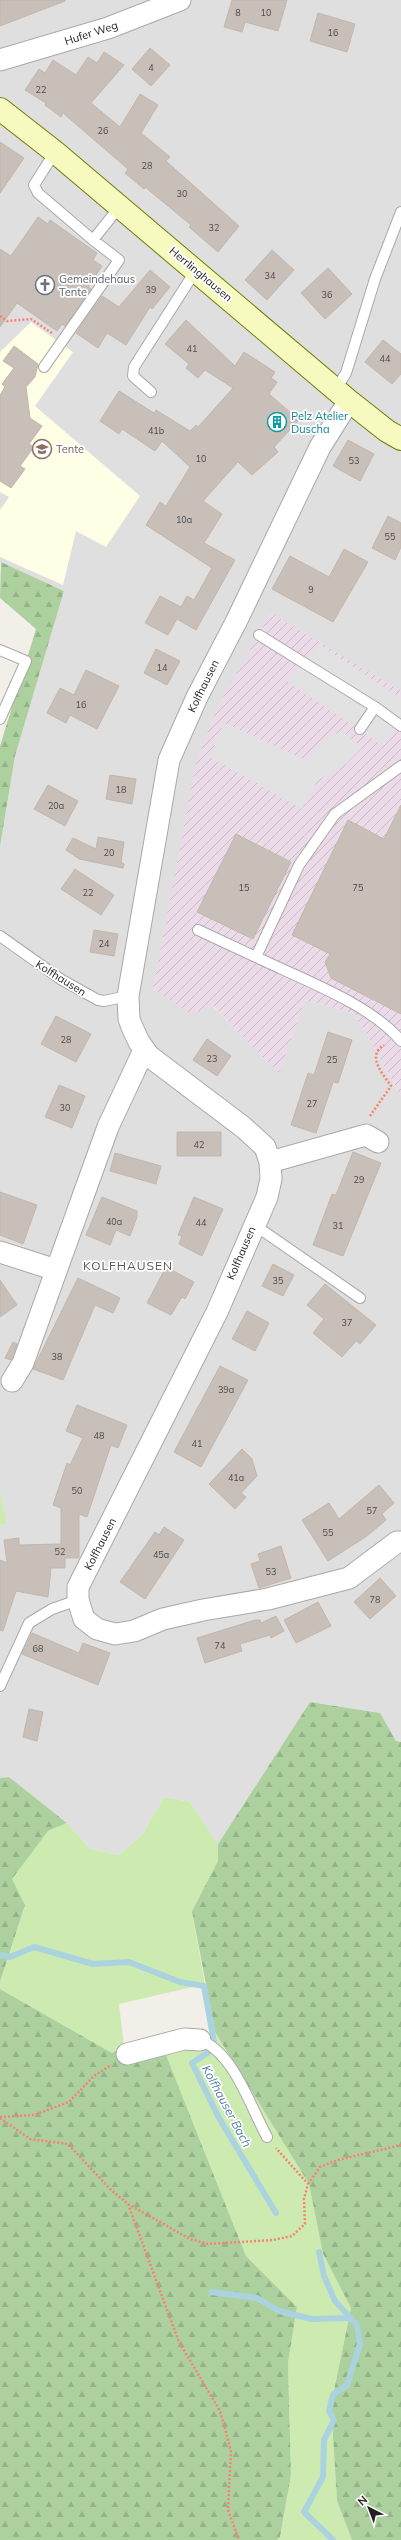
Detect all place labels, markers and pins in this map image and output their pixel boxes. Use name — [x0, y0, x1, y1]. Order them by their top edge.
place label: Gemeindehaus Tente — [59, 272, 135, 299]
church icon: Gemeindehaus Tente — [34, 274, 56, 296]
place label: Pelz Atelier Duscha — [291, 409, 348, 436]
building icon: Pelz Atelier Duscha — [266, 411, 288, 433]
school or university icon: Tente — [31, 438, 53, 460]
place label: Tente — [56, 442, 84, 456]

